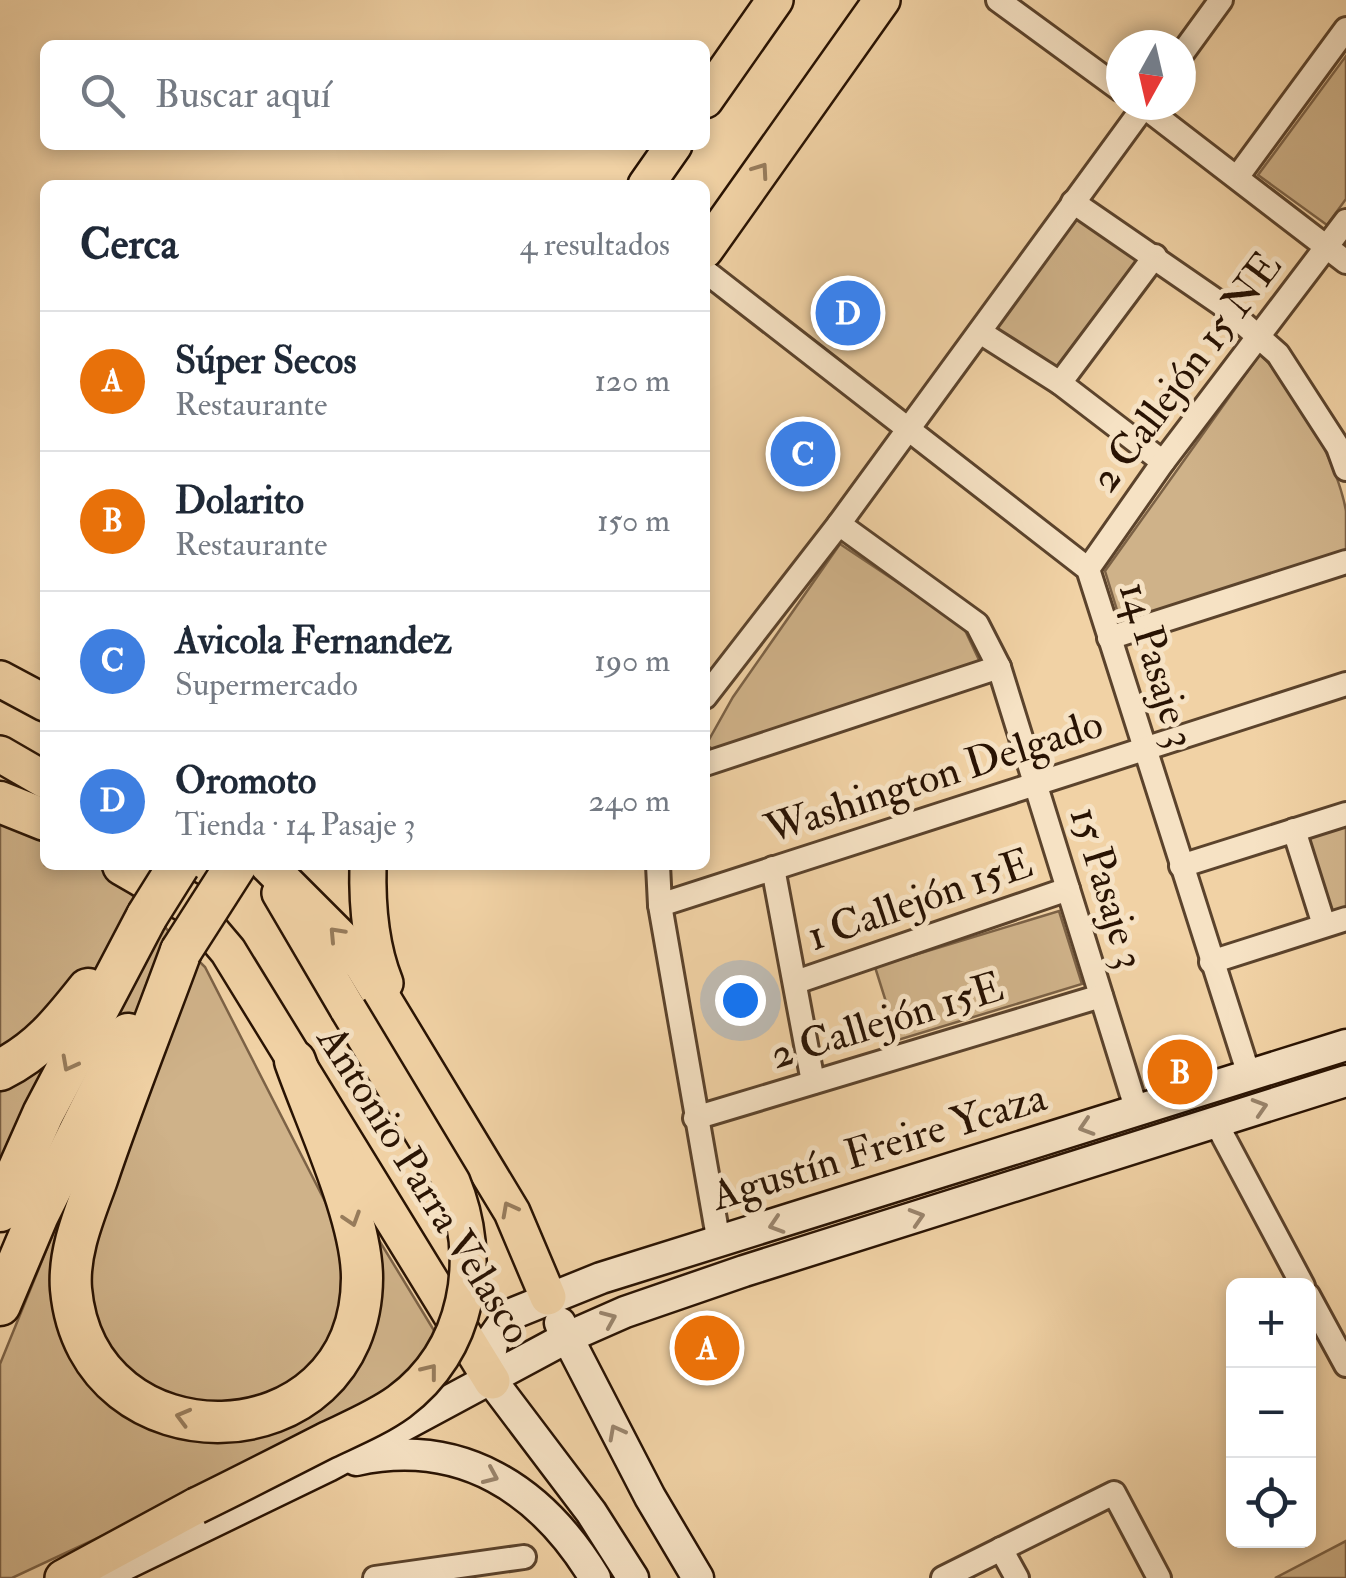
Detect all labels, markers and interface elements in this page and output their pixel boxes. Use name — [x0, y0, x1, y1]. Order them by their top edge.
north arrow — [1106, 30, 1196, 120]
search box — [40, 40, 710, 150]
icon: search — [75, 68, 130, 123]
text: Buscar aquí — [155, 71, 331, 119]
one-way arrow — [749, 163, 767, 182]
text: Cerca — [80, 219, 178, 271]
text: 4 resultados — [520, 225, 670, 265]
street label: 2 Callejón 15 NE — [1079, 242, 1293, 502]
pin: D — [816, 276, 880, 350]
text: Súper Secos — [175, 337, 356, 385]
text: A — [102, 361, 123, 401]
text: 120 m — [594, 361, 670, 401]
text: Restaurante — [175, 385, 327, 425]
pin: C — [770, 416, 836, 492]
text: Dolarito — [175, 477, 304, 525]
text: B — [102, 501, 123, 541]
text: 150 m — [597, 501, 670, 541]
text: Restaurante — [175, 525, 327, 565]
street label: 14 Pasaje 3 — [1107, 576, 1207, 754]
text: Avicola Fernandez — [175, 617, 452, 665]
text: C — [101, 641, 124, 681]
text: 190 m — [594, 641, 670, 681]
text: Supermercado — [175, 665, 358, 705]
street label: Washington Delgado — [758, 698, 1109, 856]
text: Oromoto — [175, 757, 316, 805]
text: D — [99, 781, 126, 821]
text: 240 m — [589, 781, 670, 821]
street label: 15 Pasaje 3 — [1058, 801, 1156, 975]
text: Tienda · 14 Pasaje 3 — [175, 805, 416, 845]
street label: 1 Callejón 15E — [801, 837, 1039, 963]
one-way arrow — [330, 927, 348, 946]
street label: 2 Callejón 15E — [764, 961, 1010, 1081]
your location — [715, 975, 766, 1026]
street label: Antonio Parra Velasco — [305, 1016, 543, 1354]
pin: B — [1148, 1034, 1212, 1110]
one-way arrow — [62, 1054, 81, 1072]
street label: Agustín Freire Ycaza — [704, 1071, 1053, 1223]
one-way arrow — [1251, 1098, 1268, 1119]
one-way arrow — [1079, 1115, 1096, 1136]
one-way arrow — [501, 1201, 521, 1219]
one-way arrow — [908, 1208, 925, 1228]
one-way arrow — [340, 1209, 360, 1226]
one-way arrow — [769, 1213, 786, 1233]
map controls — [1226, 1278, 1316, 1548]
button: + — [1226, 1278, 1316, 1368]
pin: A — [674, 1310, 740, 1386]
one-way arrow — [599, 1311, 617, 1331]
one-way arrow — [418, 1364, 435, 1382]
button: − — [1226, 1368, 1316, 1458]
one-way arrow — [174, 1408, 192, 1429]
one-way arrow — [609, 1425, 628, 1443]
button: locate — [1226, 1458, 1316, 1548]
one-way arrow — [481, 1464, 499, 1484]

